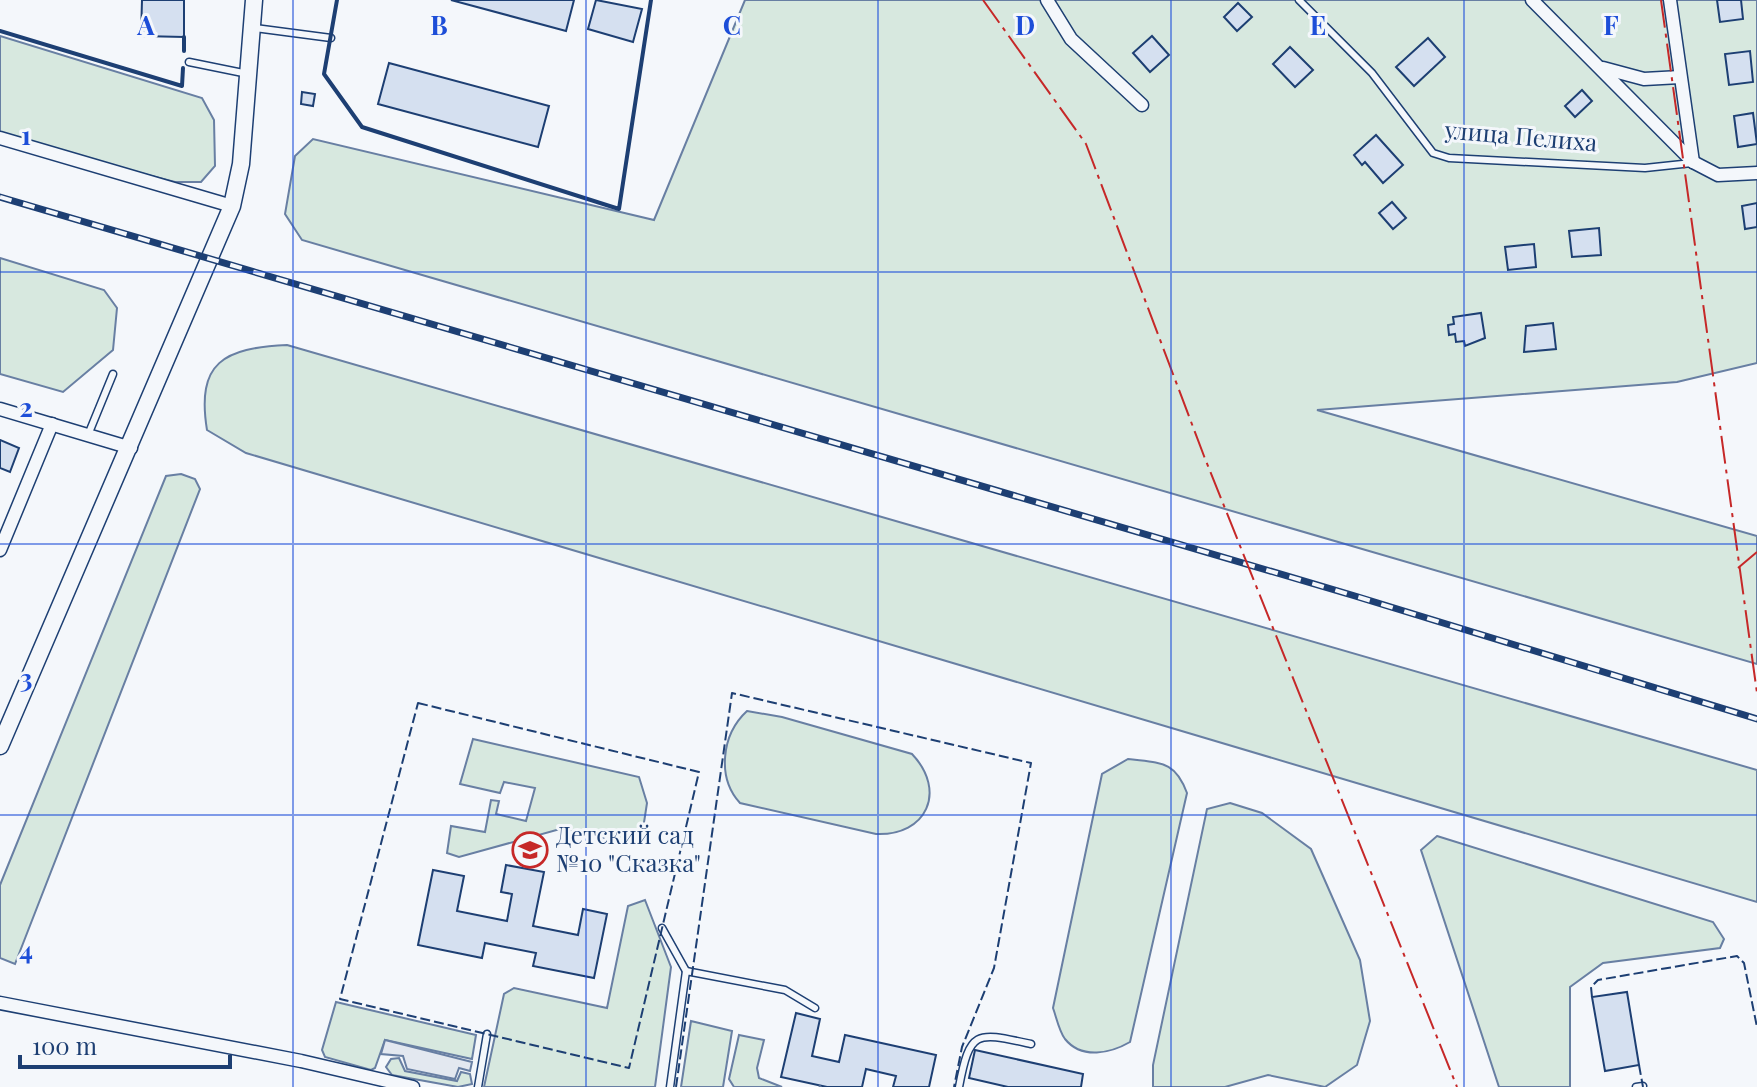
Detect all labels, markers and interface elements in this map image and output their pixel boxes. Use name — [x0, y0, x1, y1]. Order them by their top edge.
text: A — [136, 7, 155, 42]
text: B — [430, 7, 448, 42]
text: C — [723, 7, 741, 42]
text: D — [1015, 7, 1035, 42]
text: E — [1310, 7, 1326, 42]
text: F — [1603, 7, 1619, 42]
street label: улица Пелиха — [1443, 112, 1599, 158]
text: 1 — [21, 117, 31, 152]
text: 2 — [19, 389, 33, 424]
text: 3 — [20, 660, 32, 695]
place label: Детский сад №10 "Сказка" — [556, 818, 701, 878]
school or university icon: Детский сад №10 "Сказка" — [511, 831, 549, 869]
text: 4 — [19, 932, 33, 967]
scale bar — [20, 1019, 230, 1069]
text: 100 m — [32, 1029, 97, 1061]

